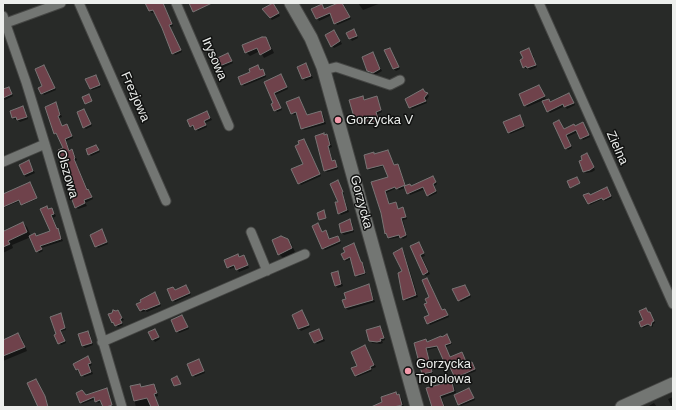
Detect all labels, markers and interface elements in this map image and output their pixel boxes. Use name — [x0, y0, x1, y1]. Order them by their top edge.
street label: Irysowa — [198, 35, 230, 83]
street label: Frezjowa — [117, 70, 153, 124]
place label: Gorzycka V — [346, 112, 413, 128]
marker: Gorzycka V — [333, 115, 343, 125]
street label: Zielna — [603, 129, 631, 167]
street label: Olszowa — [53, 148, 81, 200]
street label: Gorzycka — [346, 173, 376, 231]
place label: Gorzycka Topolowa — [416, 356, 471, 387]
marker: Gorzycka Topolowa — [403, 366, 413, 376]

